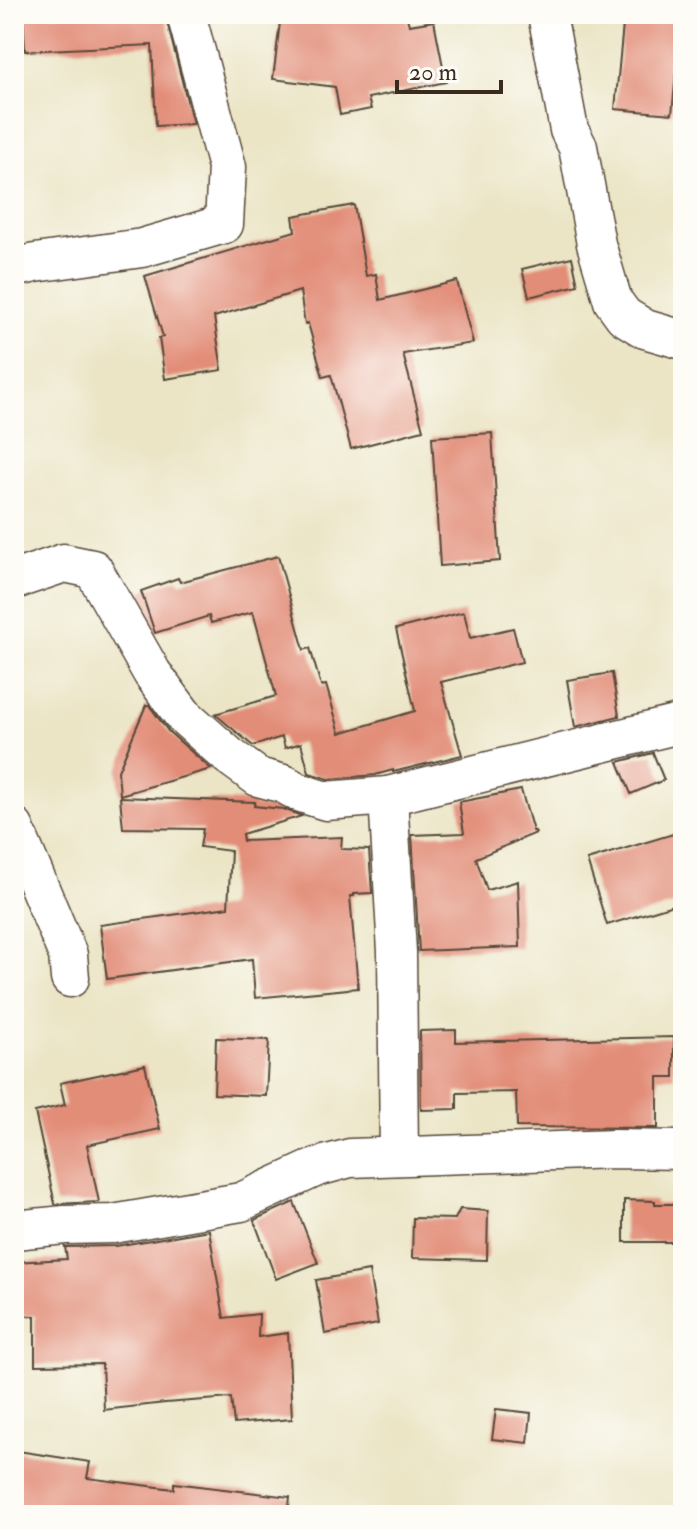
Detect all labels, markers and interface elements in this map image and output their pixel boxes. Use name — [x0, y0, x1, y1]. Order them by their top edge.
scale bar — [397, 44, 501, 94]
text: 20 m — [409, 57, 458, 88]

